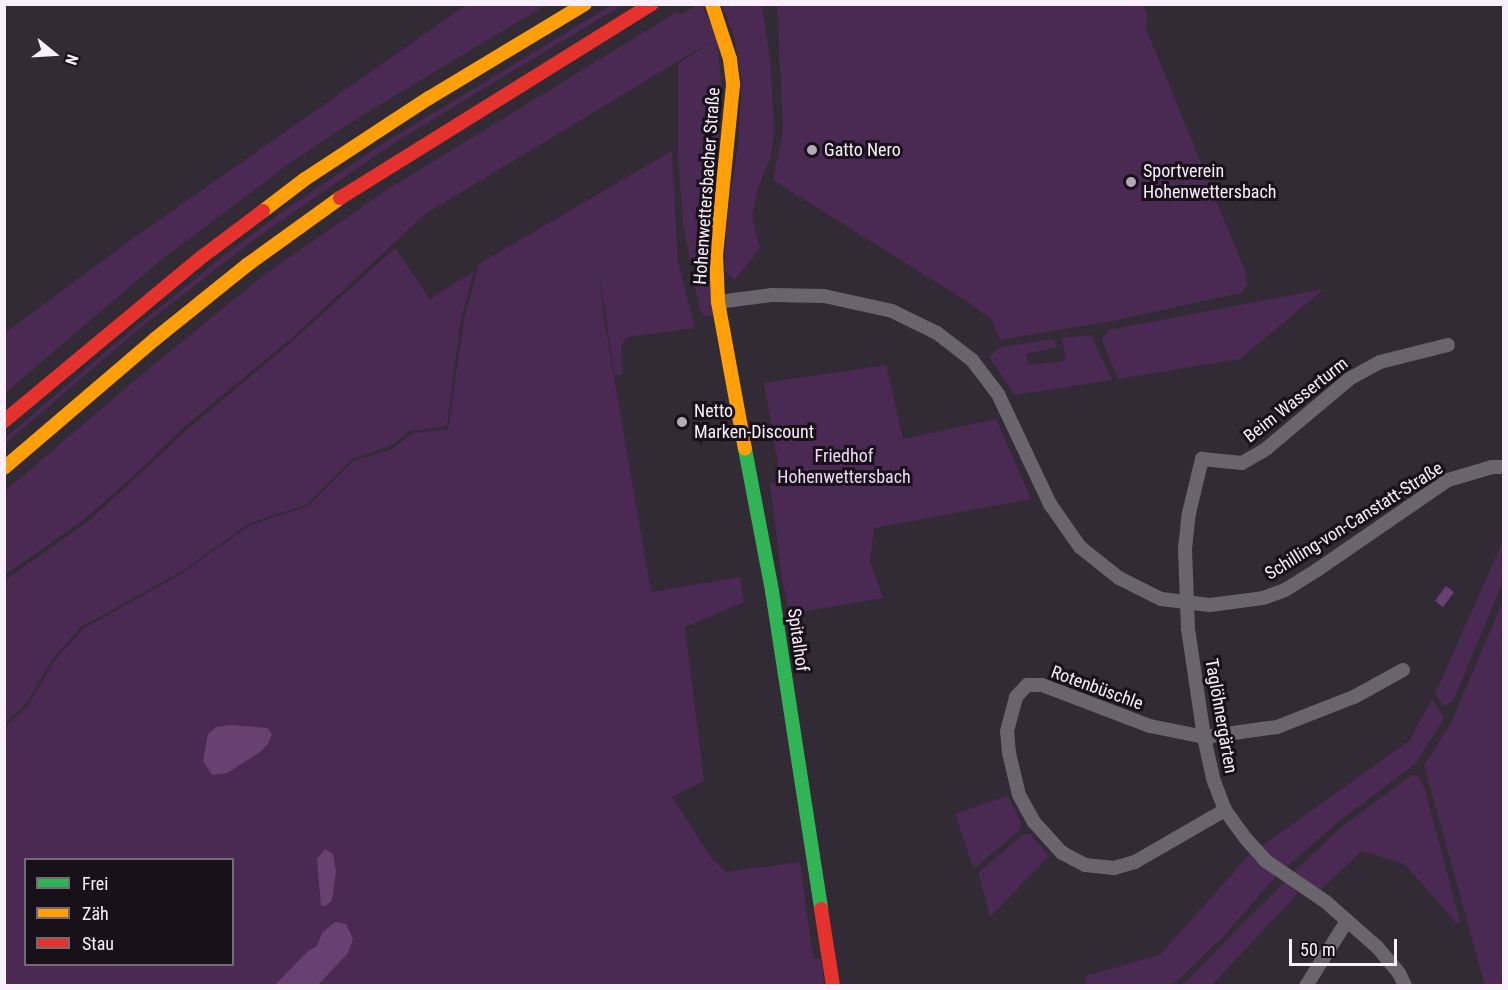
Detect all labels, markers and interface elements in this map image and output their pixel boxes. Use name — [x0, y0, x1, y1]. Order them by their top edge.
north arrow — [24, 24, 84, 84]
text: N — [61, 52, 82, 67]
street label: Hohenwettersbacher Straße — [689, 87, 725, 285]
place label: Gatto Nero — [824, 139, 901, 161]
marker: Gatto Nero — [805, 143, 819, 157]
place label: Sportverein Hohenwettersbach — [1143, 161, 1276, 204]
marker: Sportverein Hohenwettersbach — [1124, 175, 1138, 189]
street label: Beim Wasserturm — [1240, 353, 1352, 447]
place label: Netto Marken-Discount — [694, 401, 814, 444]
marker: Netto Marken-Discount — [675, 415, 689, 429]
park label: Friedhof Hohenwettersbach — [777, 446, 911, 488]
street label: Schilling-von-Canstatt-Straße — [1261, 457, 1447, 585]
street label: Spitalhof — [783, 607, 813, 673]
street label: Taglöhnergärten — [1200, 657, 1242, 775]
street label: Rotenbüschle — [1048, 661, 1146, 715]
legend — [24, 858, 234, 966]
text: Frei — [82, 873, 108, 894]
text: Zäh — [82, 903, 109, 924]
scale bar — [1292, 927, 1400, 965]
text: Stau — [82, 933, 114, 954]
text: 50 m — [1300, 939, 1335, 960]

